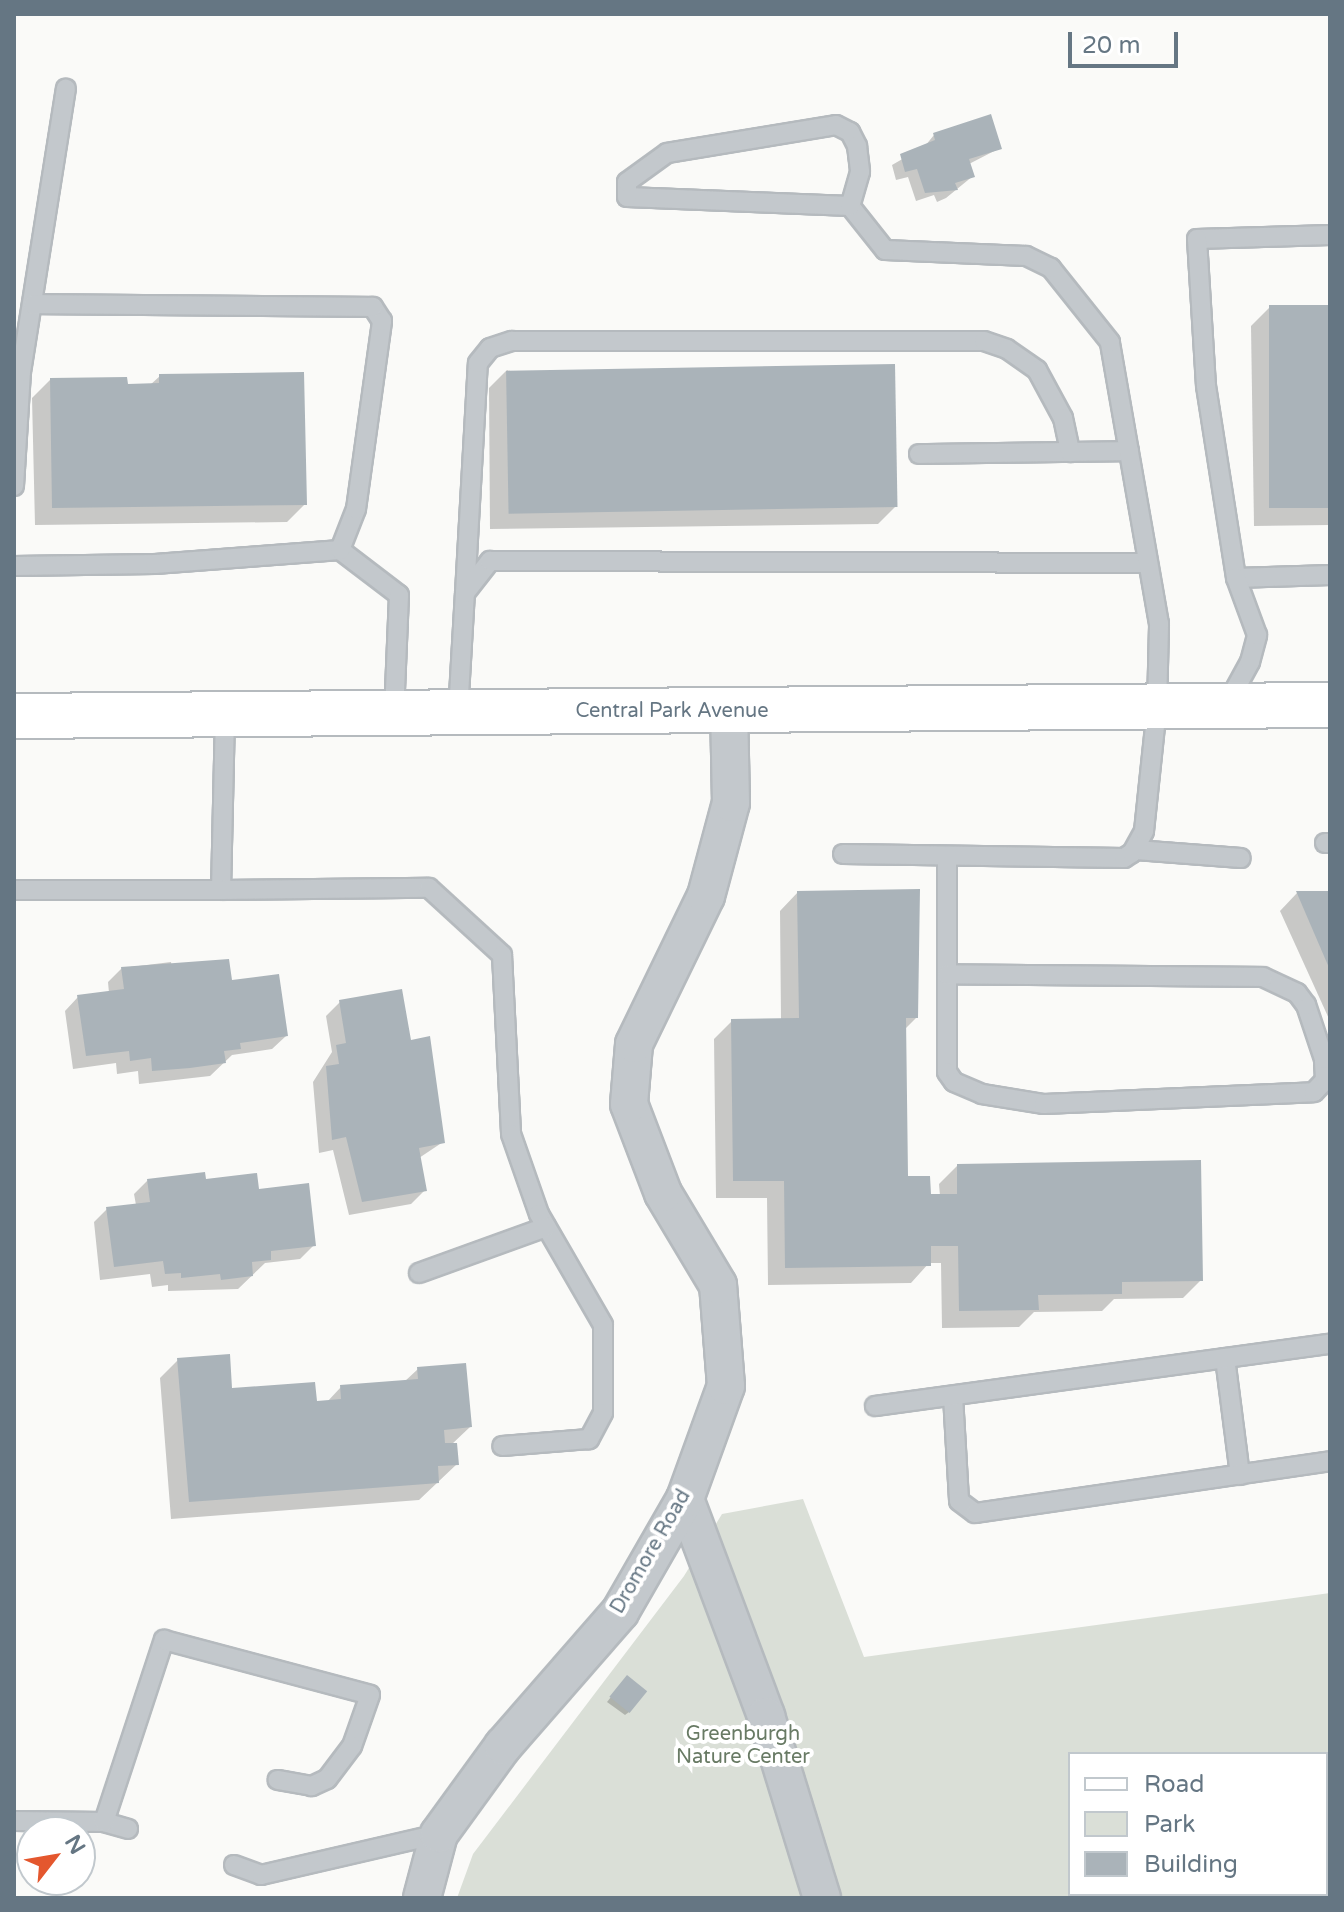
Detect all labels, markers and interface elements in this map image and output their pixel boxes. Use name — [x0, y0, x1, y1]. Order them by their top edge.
scale bar — [1072, 16, 1182, 66]
text: 20 m — [1082, 31, 1140, 60]
street label: Central Park Avenue — [575, 699, 769, 723]
street label: Dromore Road — [606, 1486, 696, 1618]
park label: Greenburgh Nature Center — [676, 1723, 810, 1770]
legend — [1068, 1752, 1328, 1896]
text: Road — [1144, 1770, 1204, 1799]
text: Park — [1144, 1810, 1195, 1839]
north arrow — [16, 1816, 96, 1896]
text: N — [59, 1830, 91, 1859]
text: Building — [1144, 1850, 1238, 1879]

